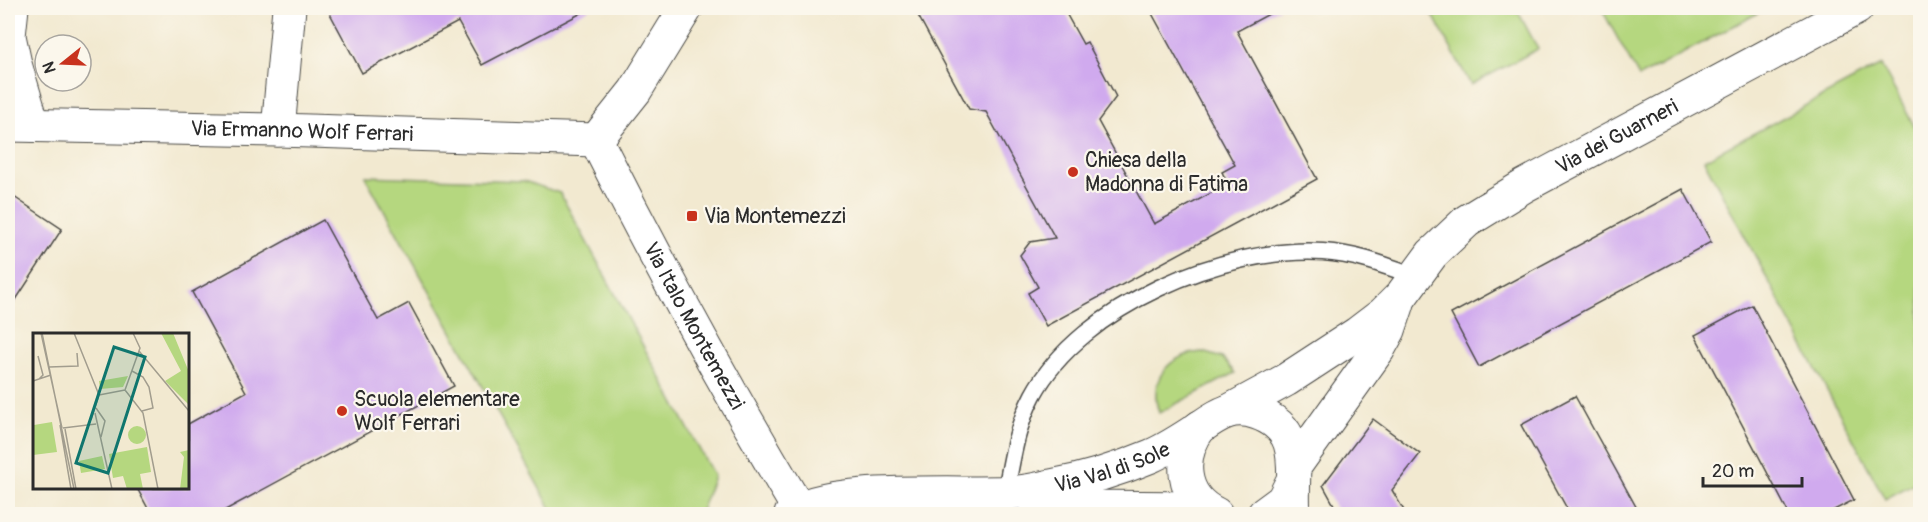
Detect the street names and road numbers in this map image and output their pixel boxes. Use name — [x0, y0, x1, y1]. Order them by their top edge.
street label: Via dei Guarneri — [1551, 93, 1683, 180]
street label: Via Ermanno Wolf Ferrari — [190, 115, 414, 148]
street label: Via Italo Montemezzi — [637, 237, 751, 414]
street label: Via Val di Sole — [1052, 435, 1175, 499]

